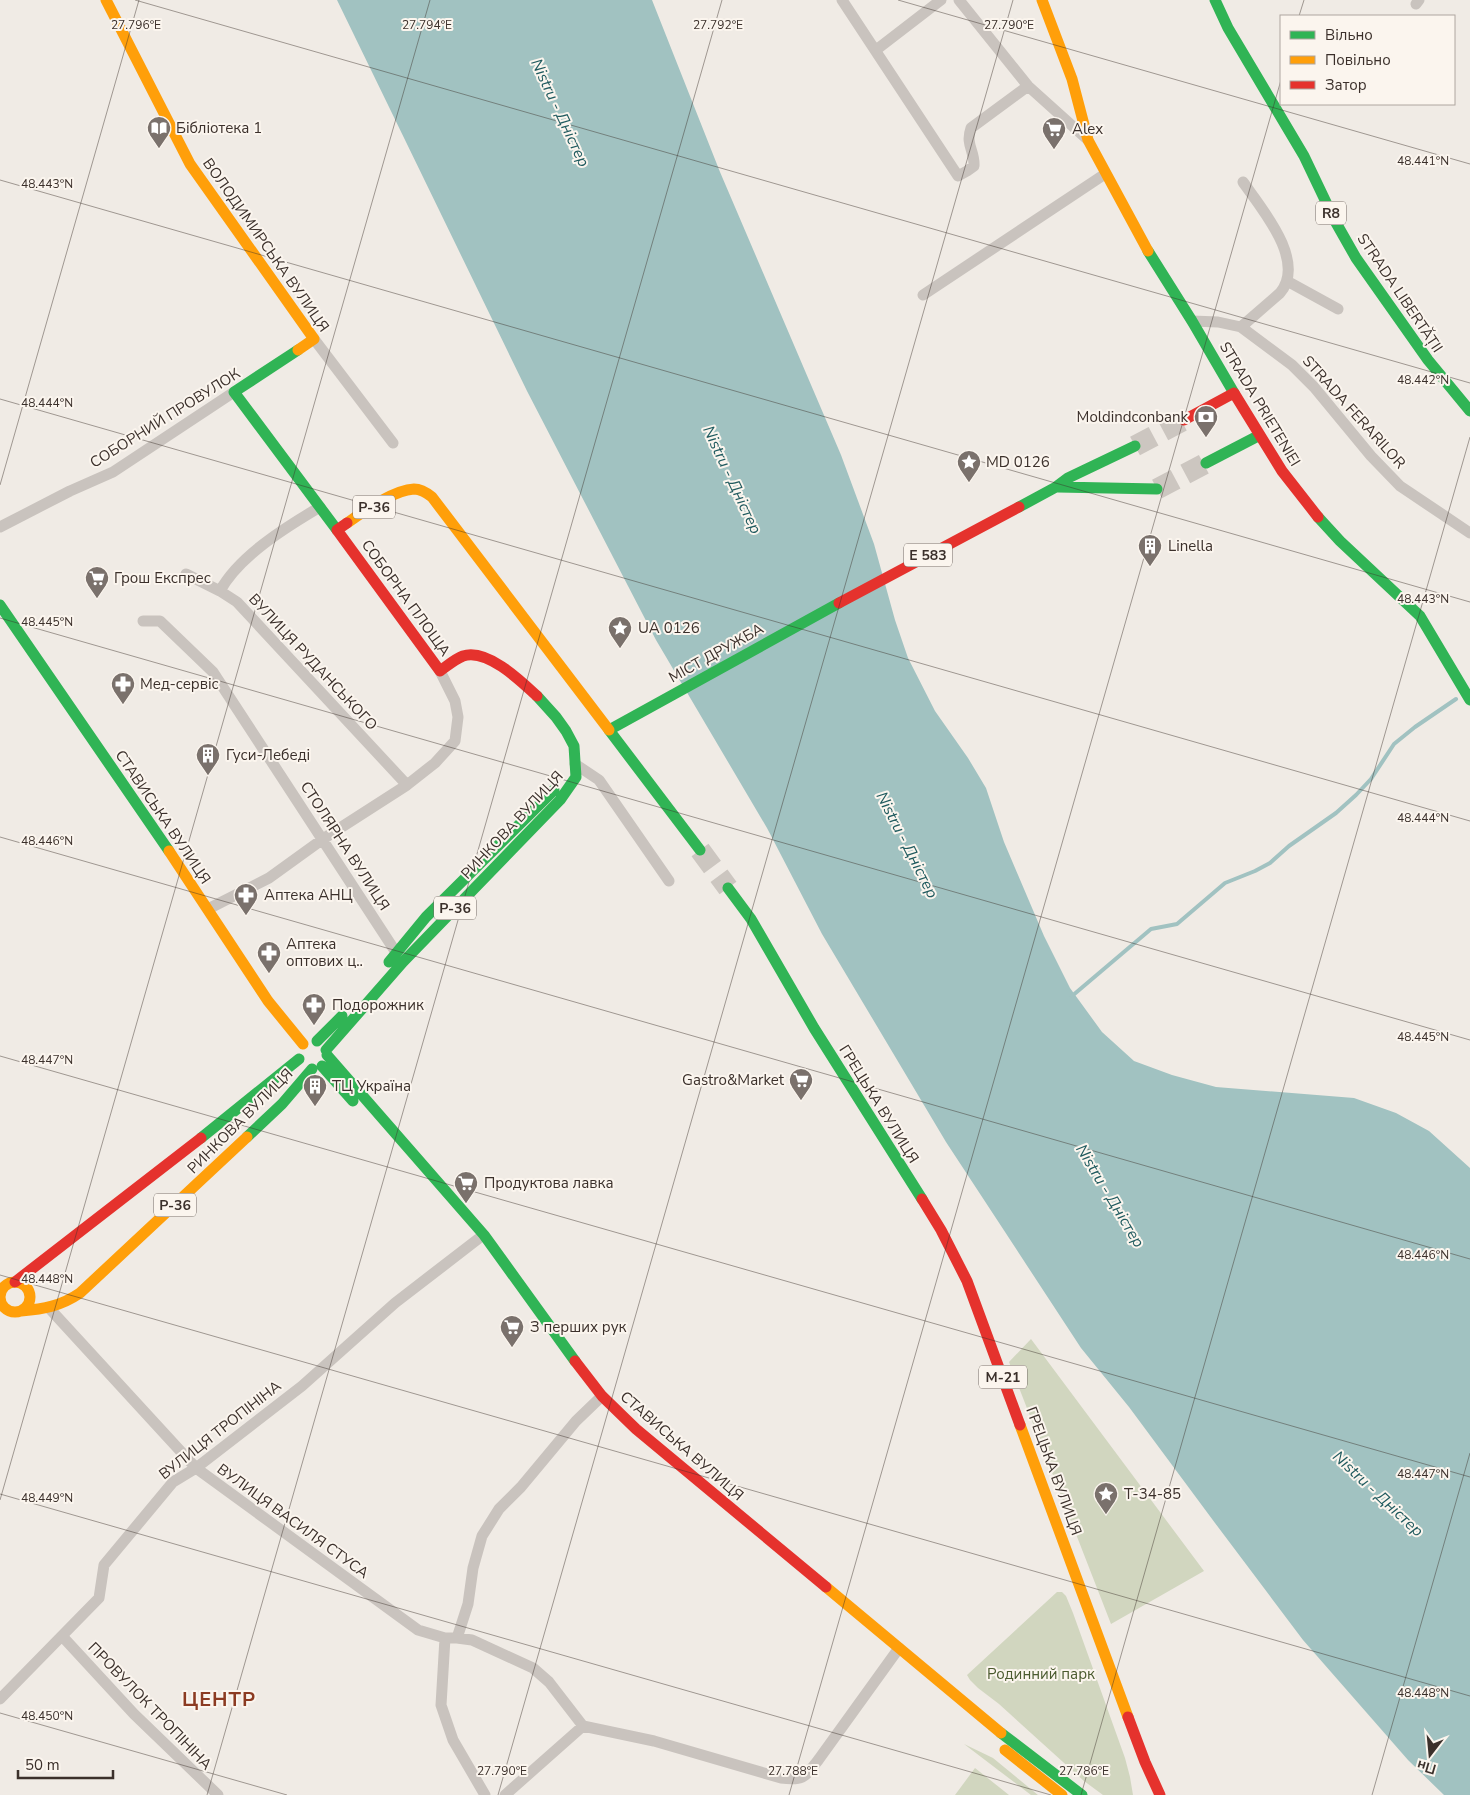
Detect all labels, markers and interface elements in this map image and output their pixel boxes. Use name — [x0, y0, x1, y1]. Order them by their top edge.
legend — [1280, 15, 1455, 105]
text: 27.796°E — [111, 17, 161, 33]
text: 27.794°E — [402, 17, 452, 33]
text: 27.792°E — [693, 17, 743, 33]
text: 27.790°E — [984, 17, 1034, 33]
text: Вільно — [1325, 25, 1373, 45]
text: Повільно — [1325, 50, 1391, 70]
water label: Nistru - Дністер — [525, 55, 595, 171]
text: Затор — [1325, 75, 1367, 95]
library icon: Бібліотека 1 — [146, 115, 172, 149]
supermarket icon: Alex — [1041, 116, 1067, 150]
place label: Бібліотека 1 — [176, 118, 262, 138]
place label: Alex — [1072, 119, 1103, 139]
text: 48.441°N — [1397, 153, 1449, 169]
street label: ВОЛОДИМИРСЬКА ВУЛИЦЯ — [198, 154, 334, 336]
text: 48.443°N — [21, 176, 73, 192]
road number: R8 — [1316, 202, 1346, 224]
street label: STRADA LIBERTĂȚII — [1353, 230, 1447, 356]
street label: STRADA PRIETENIEI — [1215, 338, 1305, 470]
street label: STRADA FERARILOR — [1298, 351, 1410, 473]
street label: СОБОРНИЙ ПРОВУЛОК — [86, 363, 244, 472]
text: 48.442°N — [1397, 372, 1449, 388]
text: 48.444°N — [21, 395, 73, 411]
bank icon: Moldindconbank — [1193, 404, 1219, 438]
place label: Moldindconbank — [1077, 407, 1188, 427]
water label: Nistru - Дністер — [697, 422, 767, 538]
place icon: MD 0126 — [956, 449, 982, 483]
place label: MD 0126 — [986, 452, 1050, 472]
road number: Р-36 — [353, 496, 395, 518]
building icon: Linella — [1137, 533, 1163, 567]
street label: СОБОРНА ПЛОЩА — [357, 536, 455, 660]
place label: Linella — [1168, 536, 1213, 556]
road number: E 583 — [904, 544, 952, 566]
supermarket icon: Грош Експрес — [84, 565, 110, 599]
place label: Грош Експрес — [114, 568, 211, 588]
street label: ВУЛИЦЯ РУДАНСЬКОГО — [244, 589, 382, 735]
text: 48.443°N — [1397, 591, 1449, 607]
text: 48.445°N — [21, 614, 73, 630]
place icon: UA 0126 — [607, 615, 633, 649]
place label: UA 0126 — [638, 618, 700, 638]
street label: МІСТ ДРУЖБА — [665, 619, 767, 687]
pharmacy icon: Мед-cервіс — [110, 671, 136, 705]
place label: Мед-cервіс — [140, 674, 219, 694]
building icon: Гуси-Лебеді — [195, 742, 221, 776]
place label: Гуси-Лебеді — [226, 745, 310, 765]
street label: СТАВИСЬКА ВУЛИЦЯ — [111, 746, 215, 888]
street label: РИНКОВА ВУЛИЦЯ — [457, 767, 567, 883]
street label: СТОЛЯРНА ВУЛИЦЯ — [296, 778, 394, 914]
water label: Nistru - Дністер — [871, 788, 943, 902]
text: 48.444°N — [1397, 810, 1449, 826]
text: 48.446°N — [21, 833, 73, 849]
pharmacy icon: Аптека АНЦ — [233, 882, 259, 916]
place label: Аптека АНЦ — [264, 885, 353, 905]
road number: Р-36 — [434, 896, 476, 920]
place label: Аптека оптових ц.. — [286, 934, 363, 971]
pharmacy icon: Аптека оптових ц.. — [256, 940, 282, 974]
pharmacy icon: Подорожник — [301, 992, 327, 1026]
place label: Подорожник — [332, 995, 424, 1015]
text: 48.445°N — [1397, 1029, 1449, 1045]
street label: ГРЕЦЬКА ВУЛИЦЯ — [835, 1041, 923, 1167]
text: 48.447°N — [21, 1052, 73, 1068]
street label: РИНКОВА ВУЛИЦЯ — [183, 1064, 297, 1178]
supermarket icon: Gastro&Market — [788, 1067, 814, 1101]
place label: Gastro&Market — [682, 1070, 785, 1090]
building icon: ТЦ Україна — [302, 1073, 328, 1107]
place label: ТЦ Україна — [332, 1076, 411, 1096]
water label: Nistru - Дністер — [1070, 1140, 1150, 1252]
supermarket icon: Продуктова лавка — [453, 1170, 479, 1204]
place label: Продуктова лавка — [484, 1173, 614, 1193]
road number: Р-36 — [154, 1194, 196, 1216]
text: 48.446°N — [1397, 1247, 1449, 1263]
text: 48.448°N — [21, 1271, 73, 1287]
supermarket icon: З перших рук — [499, 1314, 525, 1348]
place label: З перших рук — [530, 1317, 627, 1337]
road number: М-21 — [979, 1365, 1027, 1388]
street label: ВУЛИЦЯ ТРОПІНІНА — [155, 1376, 285, 1484]
street label: СТАВИСЬКА ВУЛИЦЯ — [616, 1387, 748, 1505]
street label: ГРЕЦЬКА ВУЛИЦЯ — [1021, 1404, 1087, 1538]
water label: Nistru - Дністер — [1328, 1446, 1428, 1542]
street label: ВУЛИЦЯ ВАСИЛЯ СТУСА — [213, 1459, 373, 1583]
text: 48.447°N — [1397, 1466, 1449, 1482]
place icon: Т-34-85 — [1093, 1481, 1119, 1515]
place label: Т-34-85 — [1124, 1484, 1181, 1504]
text: 48.449°N — [21, 1490, 73, 1506]
street label: ПРОВУЛОК ТРОПІНІНА — [84, 1638, 216, 1774]
park label: Родинний парк — [987, 1664, 1095, 1684]
text: 48.448°N — [1397, 1685, 1449, 1701]
district label: ЦЕНТР — [182, 1686, 256, 1713]
text: 48.450°N — [21, 1708, 73, 1724]
north arrow — [1405, 1730, 1455, 1780]
scale bar — [18, 1748, 112, 1780]
text: 50 m — [25, 1755, 60, 1775]
text: Пн — [1415, 1755, 1438, 1779]
text: 27.790°E — [477, 1763, 527, 1779]
text: 27.788°E — [768, 1763, 818, 1779]
text: 27.786°E — [1059, 1763, 1109, 1779]

